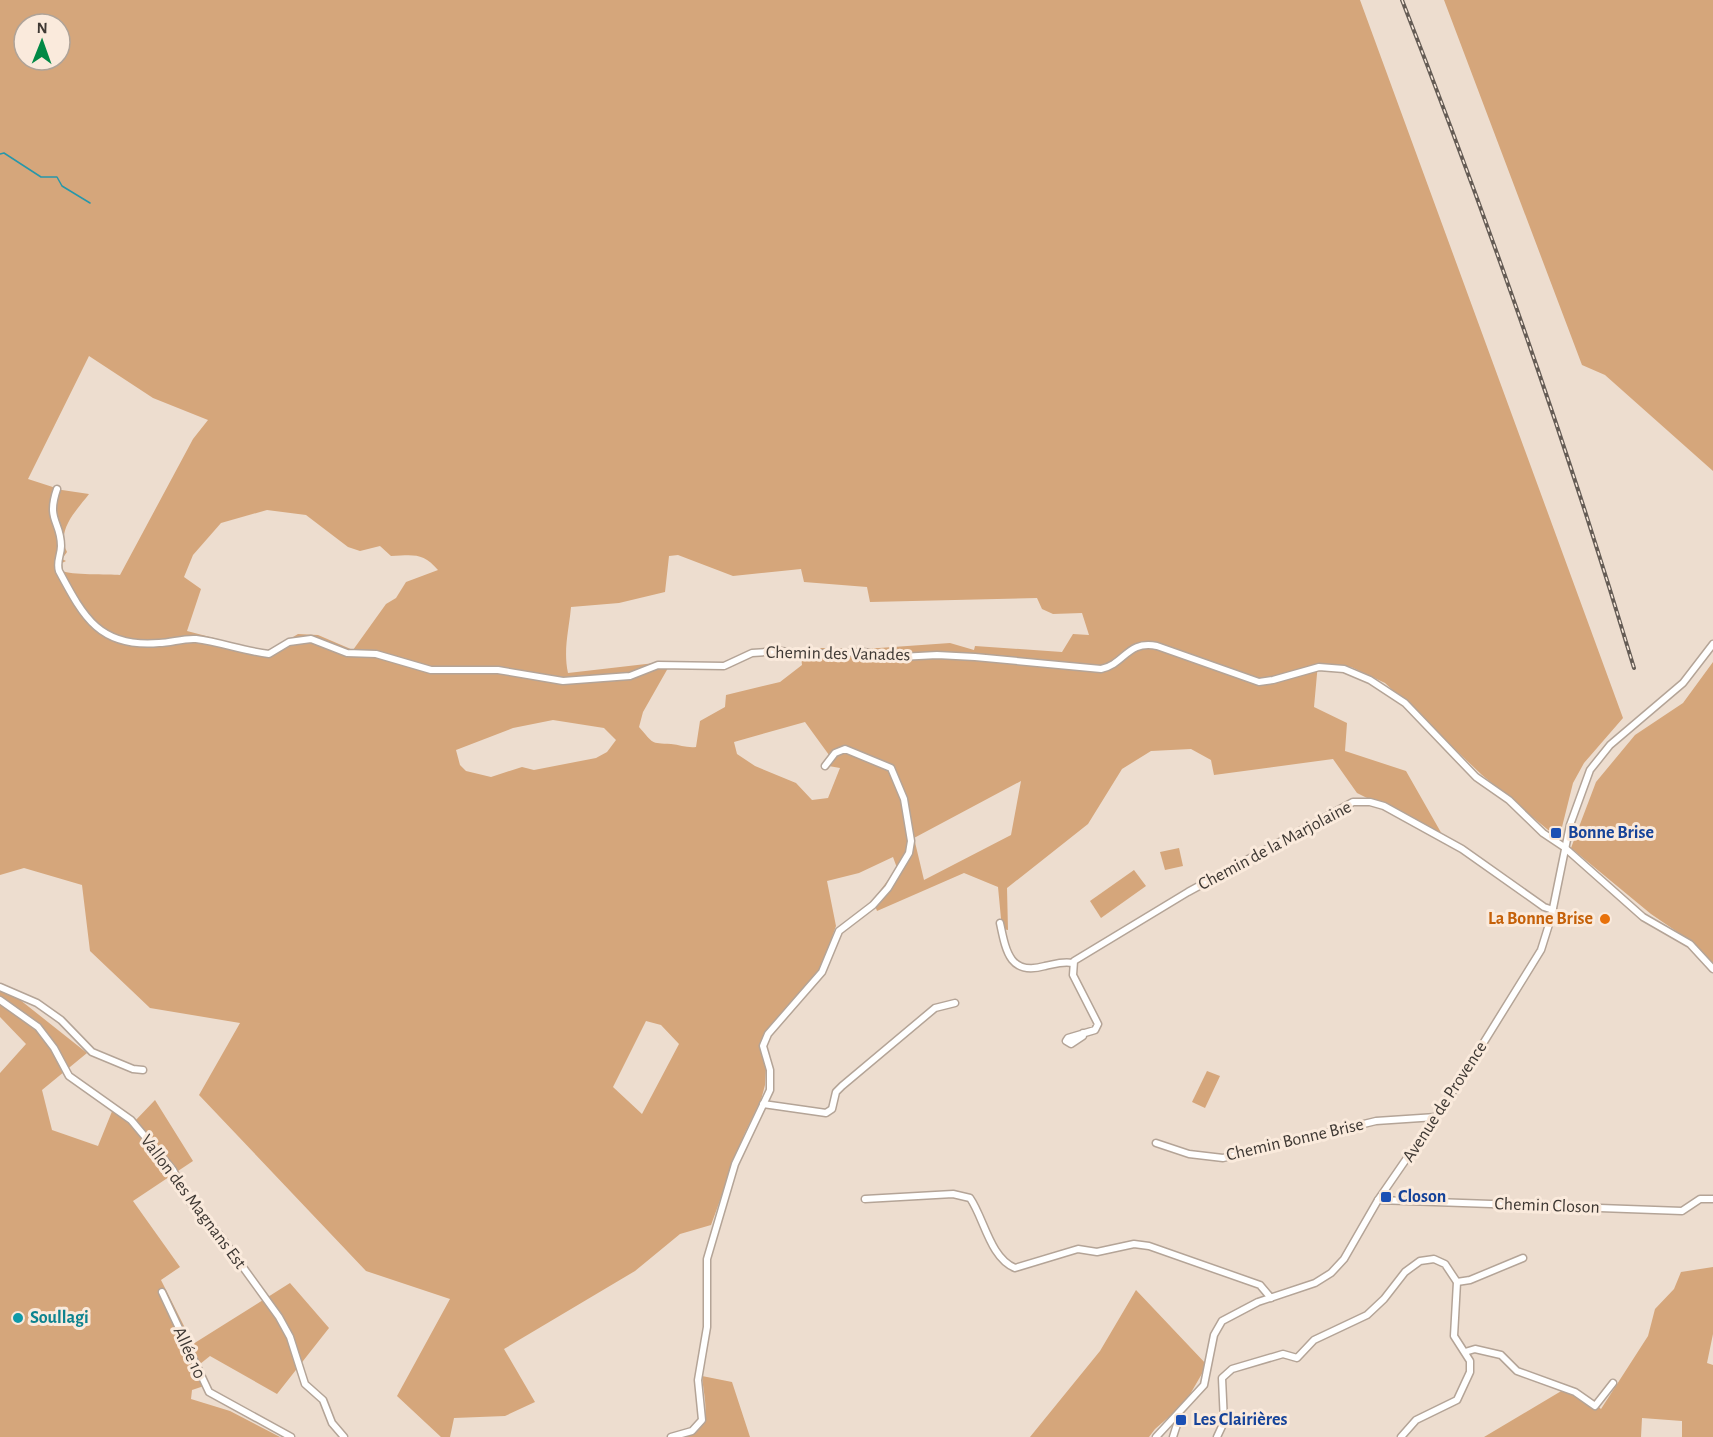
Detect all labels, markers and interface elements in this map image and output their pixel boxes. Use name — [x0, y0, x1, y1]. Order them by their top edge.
north arrow — [12, 12, 72, 72]
text: N — [37, 20, 48, 36]
street label: Chemin des Vanades — [766, 644, 910, 664]
street label: Chemin de la Marjolaine — [1195, 798, 1355, 894]
place label: Bonne Brise — [1568, 824, 1654, 842]
marker: Bonne Brise — [1549, 826, 1563, 840]
place label: La Bonne Brise — [1488, 910, 1593, 928]
marker: La Bonne Brise — [1598, 912, 1612, 926]
street label: Avenue de Provence — [1399, 1039, 1491, 1165]
street label: Chemin Bonne Brise — [1225, 1115, 1365, 1165]
street label: Vallon des Magnans Est — [137, 1131, 249, 1273]
place label: Closon — [1398, 1188, 1446, 1206]
marker: Closon — [1379, 1190, 1393, 1204]
street label: Chemin Closon — [1494, 1195, 1600, 1217]
place label: Soullagi — [30, 1309, 89, 1327]
marker: Soullagi — [11, 1311, 25, 1325]
street label: Allée 10 — [170, 1324, 208, 1382]
place label: Les Clairières — [1193, 1411, 1287, 1429]
marker: Les Clairières — [1174, 1413, 1188, 1427]

